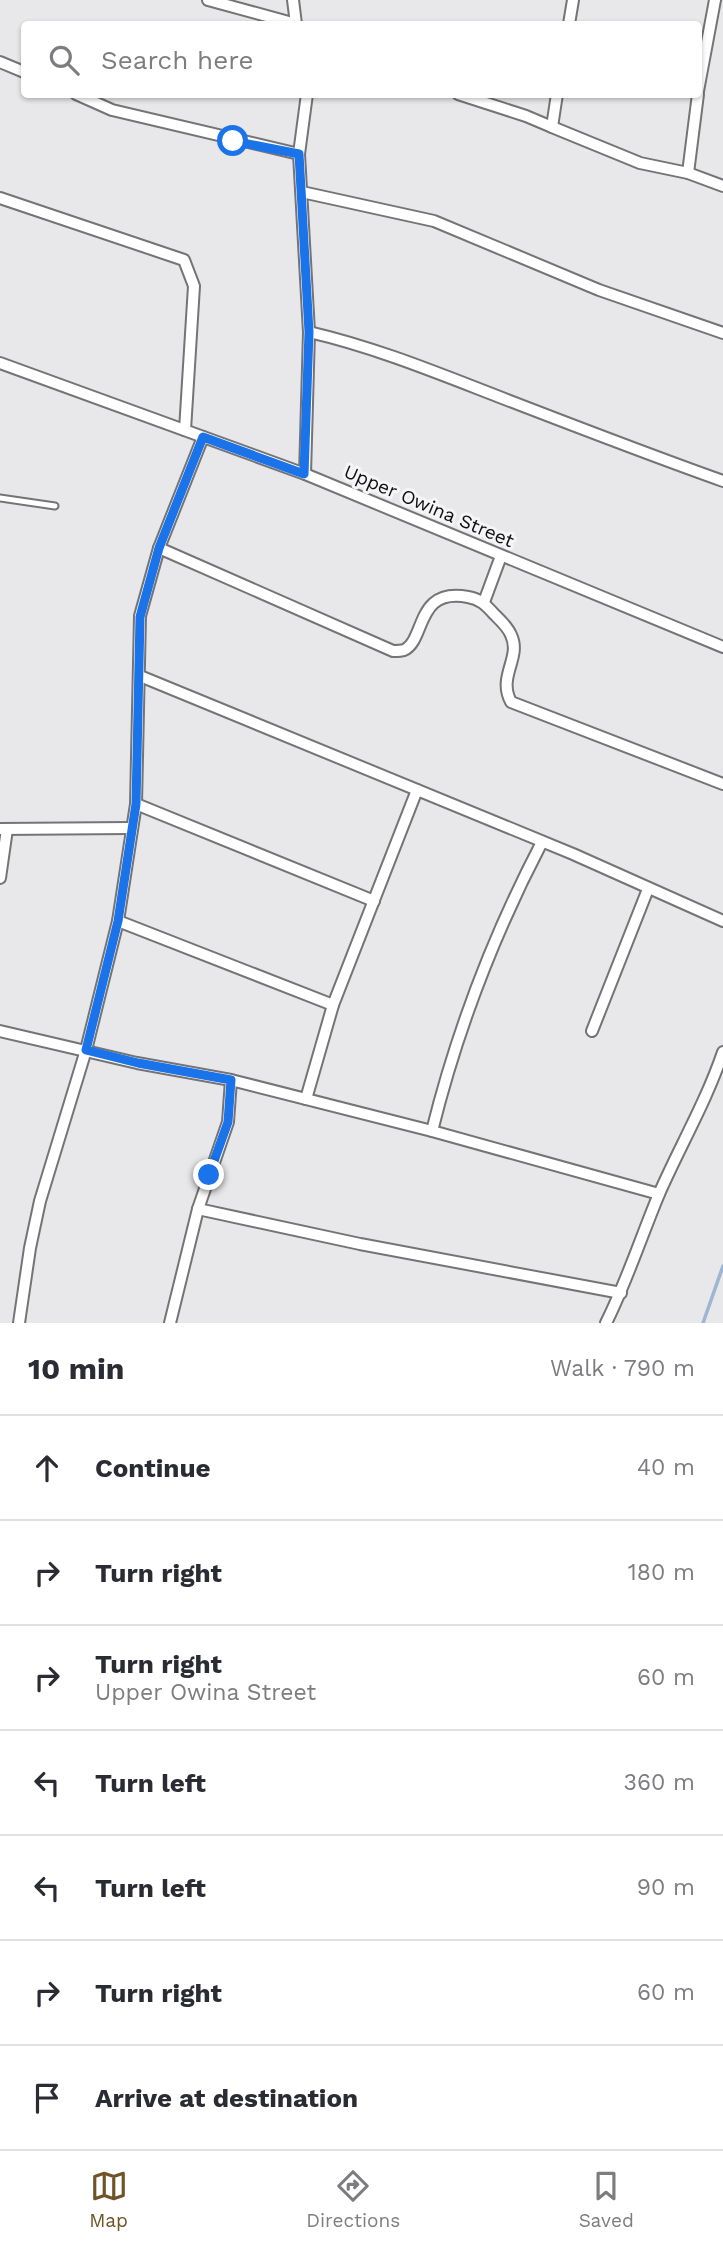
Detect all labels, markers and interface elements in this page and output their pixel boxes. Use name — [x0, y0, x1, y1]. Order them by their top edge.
search box — [21, 21, 702, 98]
icon: search — [45, 41, 83, 79]
text: Search here — [101, 45, 253, 75]
route start — [217, 125, 248, 156]
street label: Upper Owina Street — [340, 460, 518, 552]
route end — [193, 1159, 224, 1190]
text: 10 min — [28, 1351, 124, 1386]
text: Walk · 790 m — [550, 1355, 695, 1382]
icon: ahead — [28, 1449, 66, 1487]
text: Continue — [95, 1453, 211, 1483]
text: 40 m — [637, 1454, 695, 1481]
icon: right — [28, 1554, 66, 1592]
text: Turn right — [95, 1558, 222, 1588]
text: 180 m — [628, 1559, 695, 1586]
text: Turn right — [95, 1649, 222, 1679]
icon: right — [28, 1659, 66, 1697]
text: 60 m — [637, 1664, 695, 1691]
text: Upper Owina Street — [95, 1679, 316, 1706]
icon: left — [28, 1764, 66, 1802]
text: Turn left — [95, 1768, 206, 1798]
text: 360 m — [624, 1769, 695, 1796]
icon: left — [28, 1869, 66, 1907]
text: Turn left — [95, 1873, 206, 1903]
text: 90 m — [637, 1874, 695, 1901]
icon: right — [28, 1974, 66, 2012]
text: Turn right — [95, 1978, 222, 2008]
text: 60 m — [637, 1979, 695, 2006]
icon: arrive — [28, 2079, 66, 2117]
text: Arrive at destination — [95, 2083, 358, 2113]
tab: Map — [89, 2167, 128, 2232]
tab: Directions — [306, 2167, 400, 2232]
tab: Saved — [579, 2167, 634, 2232]

